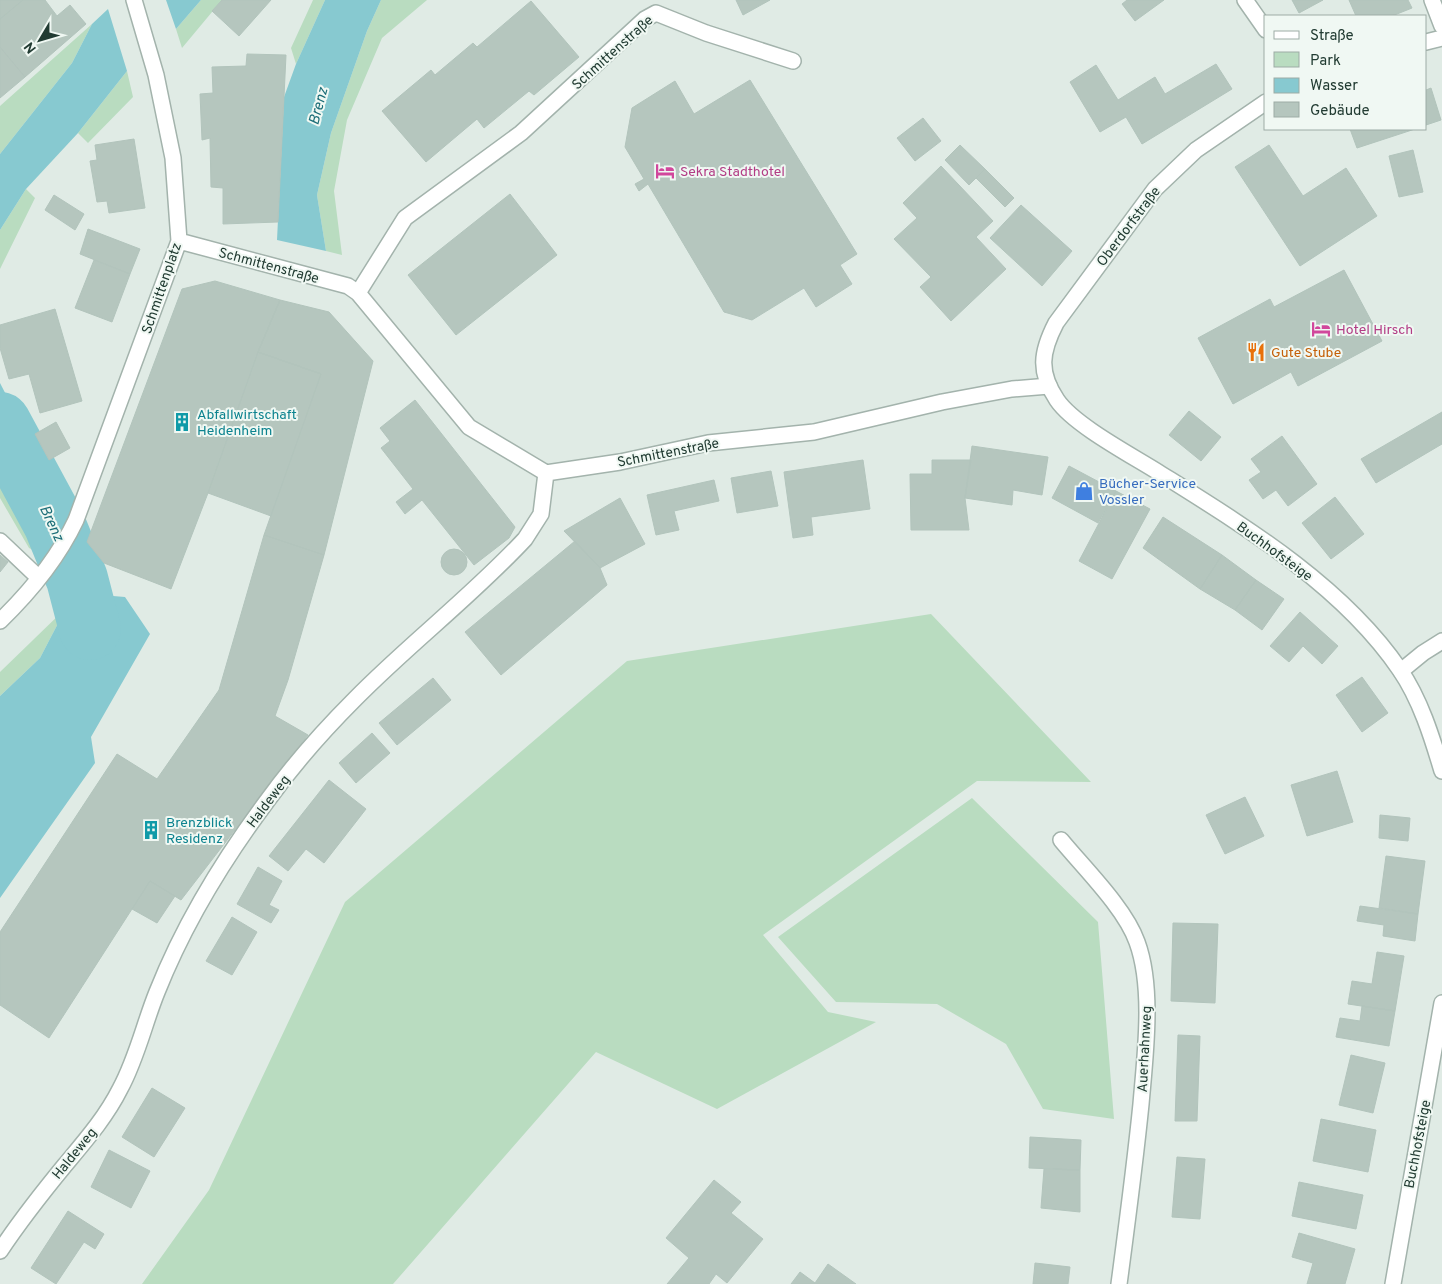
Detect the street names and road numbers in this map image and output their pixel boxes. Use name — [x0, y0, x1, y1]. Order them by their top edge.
street label: Schmittenstraße — [569, 12, 657, 94]
street label: Oberdorfstraße — [1094, 184, 1165, 270]
street label: Schmittenplatz — [139, 241, 186, 336]
street label: Schmittenstraße — [216, 245, 321, 288]
street label: Schmittenstraße — [616, 435, 721, 472]
street label: Buchhofsteige — [1233, 519, 1316, 586]
street label: Haldeweg — [244, 772, 294, 831]
street label: Auerhahnweg — [1135, 1005, 1156, 1093]
street label: Buchhofsteige — [1402, 1098, 1435, 1190]
street label: Haldeweg — [49, 1125, 101, 1183]

